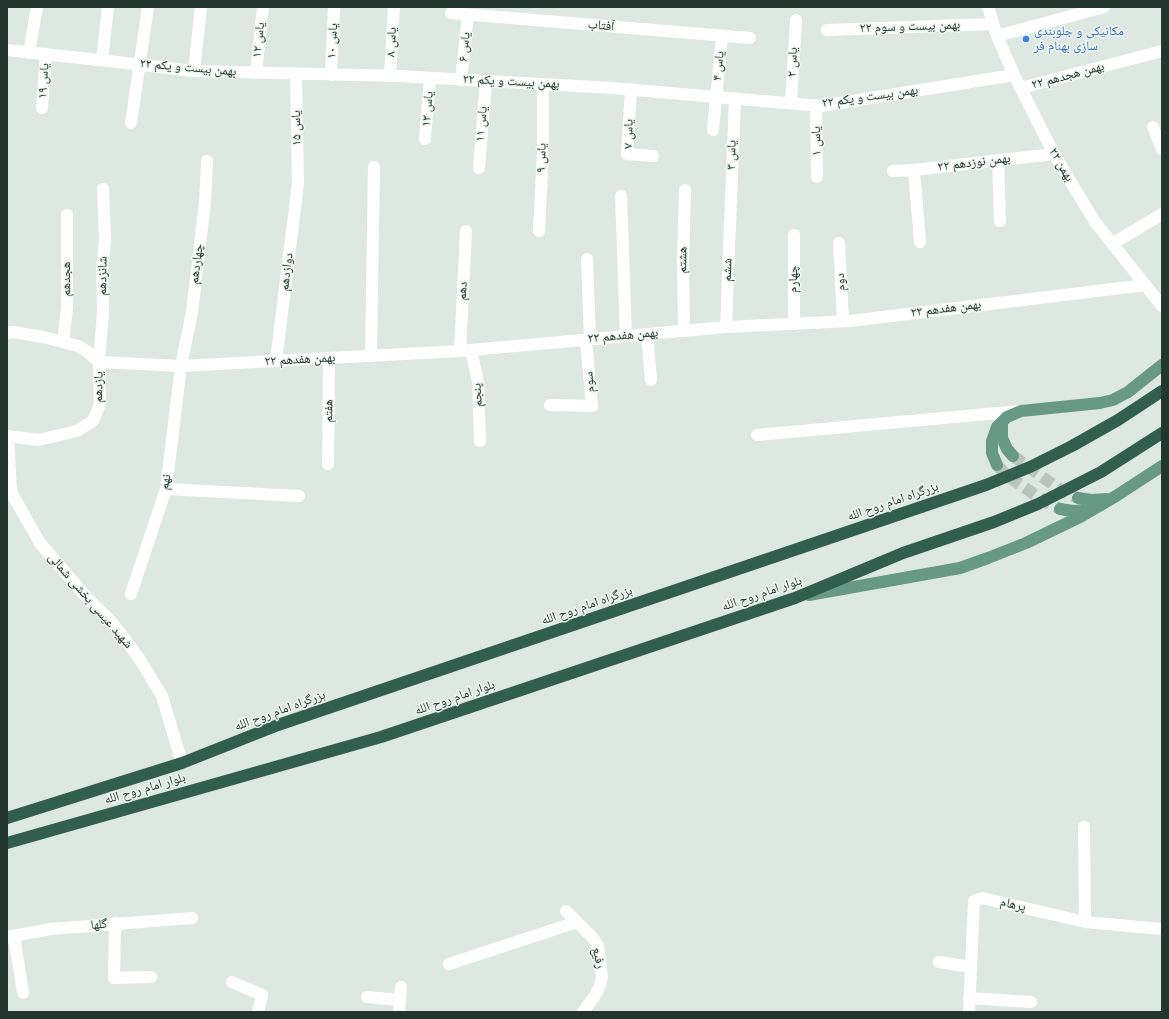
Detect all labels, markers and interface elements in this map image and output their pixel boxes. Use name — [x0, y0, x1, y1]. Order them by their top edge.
street label: آفتاب — [587, 17, 615, 35]
street label: ۲۲ بهمن بیست و سوم — [859, 17, 961, 37]
street label: یاس ۱۲ — [249, 21, 269, 59]
street label: یاس ۱۰ — [324, 23, 342, 59]
place label: مکانیکی و جلوبندی سازی بهنام فر — [1034, 24, 1124, 55]
street label: یاس ۸ — [383, 27, 401, 57]
street label: یاس ۶ — [456, 31, 474, 63]
marker: مکانیکی و جلوبندی سازی بهنام فر — [1021, 34, 1031, 44]
street label: یاس ۲ — [784, 47, 802, 77]
street label: یاس ۴ — [710, 50, 728, 82]
street label: ۲۲ بهمن بیست و یکم — [139, 56, 237, 80]
street label: ۲۲ بهمن هجدهم — [1030, 59, 1106, 93]
street label: یاس ۱۹ — [35, 63, 53, 99]
street label: ۲۲ بهمن بیست و یکم — [462, 72, 560, 92]
street label: ۲۲ بهمن بیست و یکم — [821, 83, 919, 111]
street label: یاس ۱۳ — [419, 90, 437, 128]
street label: یاس ۱۱ — [473, 105, 491, 143]
street label: یاس ۱۵ — [289, 110, 305, 146]
street label: یاس ۷ — [621, 119, 637, 149]
street label: یاس ۱ — [809, 126, 825, 156]
street label: یاس ۳ — [724, 140, 740, 170]
street label: یاس ۹ — [534, 143, 550, 173]
street label: ۲۲ بهمن — [1045, 145, 1077, 185]
street label: ۲۲ بهمن نوزدهم — [937, 151, 1011, 175]
street label: چهاردهم — [187, 243, 207, 285]
street label: هشتم — [675, 246, 691, 274]
street label: دوازدهم — [277, 252, 297, 292]
street label: شانزدهم — [95, 256, 111, 296]
street label: ششم — [720, 258, 736, 282]
street label: هجدهم — [59, 262, 75, 296]
street label: چهارم — [786, 265, 802, 293]
street label: دوم — [833, 273, 849, 291]
street label: دهم — [455, 281, 471, 301]
street label: ۲۲ بهمن هفدهم — [910, 297, 982, 321]
street label: ۲۲ بهمن هفدهم — [587, 325, 659, 347]
street label: ۲۲ بهمن هفدهم — [264, 350, 336, 370]
street label: یازدهم — [91, 371, 107, 403]
street label: سوم — [581, 371, 599, 393]
street label: پنجم — [469, 383, 487, 407]
street label: هفتم — [321, 399, 337, 423]
street label: نهم — [157, 473, 175, 491]
street label: بزرگراه امام روح الله — [845, 479, 941, 525]
street label: شهید عیسی بخشی شمالی — [44, 550, 136, 652]
street label: بلوار امام روح الله — [720, 573, 804, 615]
street label: بزرگراه امام روح الله — [539, 583, 635, 629]
street label: بلوار امام روح الله — [413, 677, 497, 719]
street label: بزرگراه امام روح الله — [232, 687, 328, 735]
street label: بلوار امام روح الله — [103, 770, 187, 808]
street label: پرهام — [999, 894, 1027, 916]
street label: گلها — [90, 916, 108, 934]
street label: رفیع — [588, 946, 608, 970]

